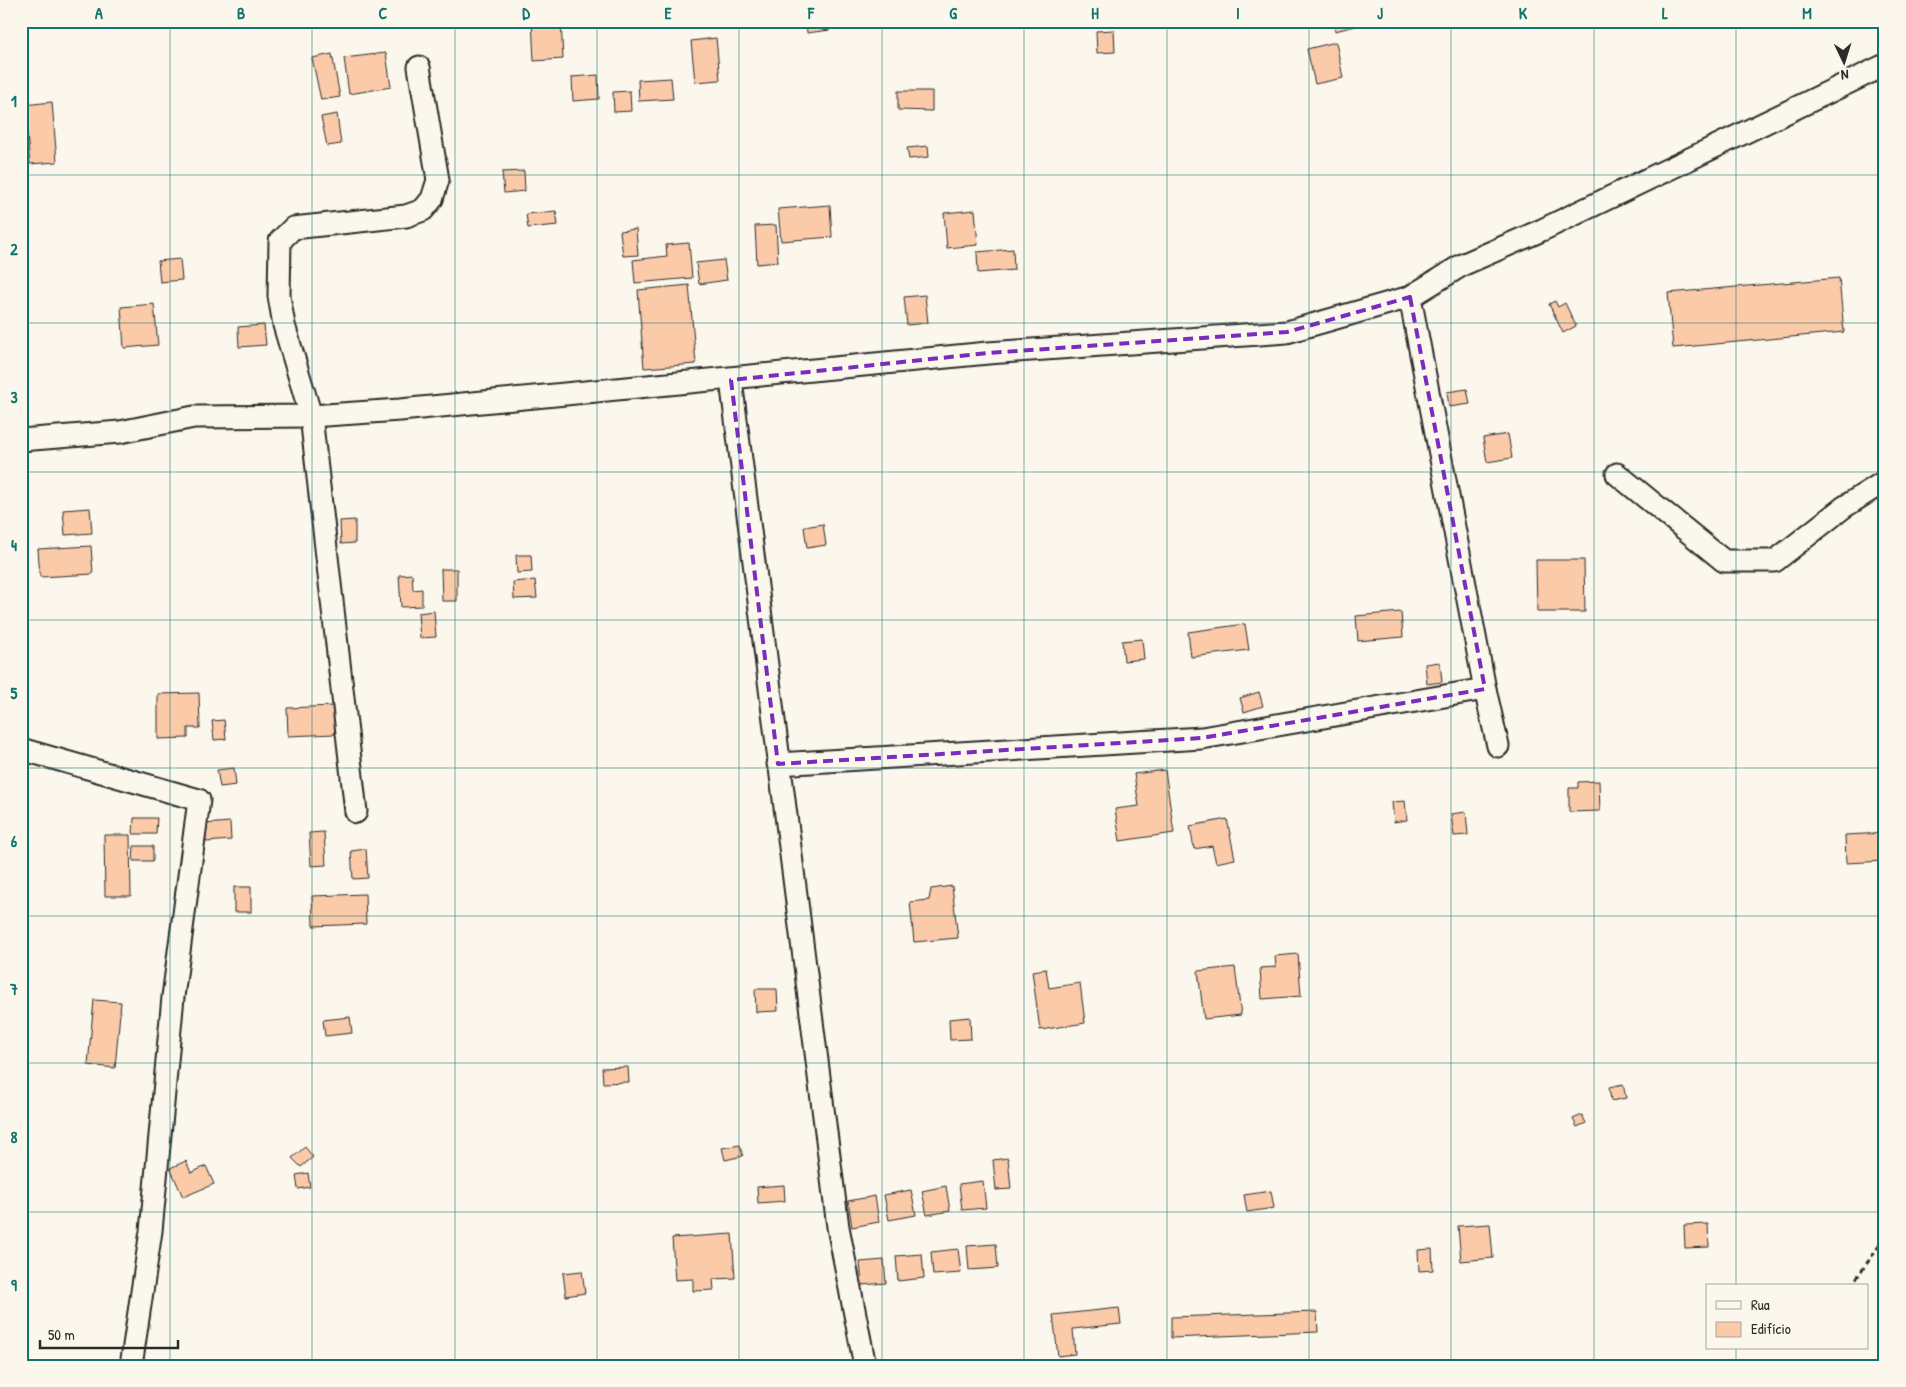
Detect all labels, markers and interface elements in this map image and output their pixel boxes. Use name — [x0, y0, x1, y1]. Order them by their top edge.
text: A — [95, 2, 103, 24]
text: B — [237, 2, 245, 24]
text: C — [379, 2, 388, 24]
text: D — [522, 2, 530, 24]
text: E — [664, 2, 672, 24]
text: F — [807, 2, 815, 24]
text: G — [949, 2, 957, 24]
text: H — [1091, 2, 1099, 24]
text: I — [1236, 2, 1240, 24]
text: J — [1377, 2, 1383, 24]
text: K — [1519, 2, 1528, 24]
text: L — [1662, 2, 1668, 24]
text: M — [1802, 2, 1812, 24]
north arrow — [1818, 38, 1868, 88]
text: N — [1840, 66, 1849, 85]
text: 1 — [11, 90, 17, 112]
text: 2 — [10, 238, 18, 260]
text: 3 — [10, 386, 18, 408]
text: 4 — [11, 534, 17, 556]
text: 5 — [11, 682, 18, 704]
text: 6 — [11, 830, 18, 852]
text: 7 — [9, 978, 18, 1000]
text: 8 — [11, 1126, 18, 1148]
text: 9 — [11, 1274, 17, 1296]
legend — [1706, 1284, 1868, 1350]
text: Rua — [1751, 1294, 1770, 1315]
scale bar — [40, 1317, 178, 1349]
text: Edifício — [1751, 1318, 1791, 1339]
text: 50 m — [48, 1324, 75, 1345]

